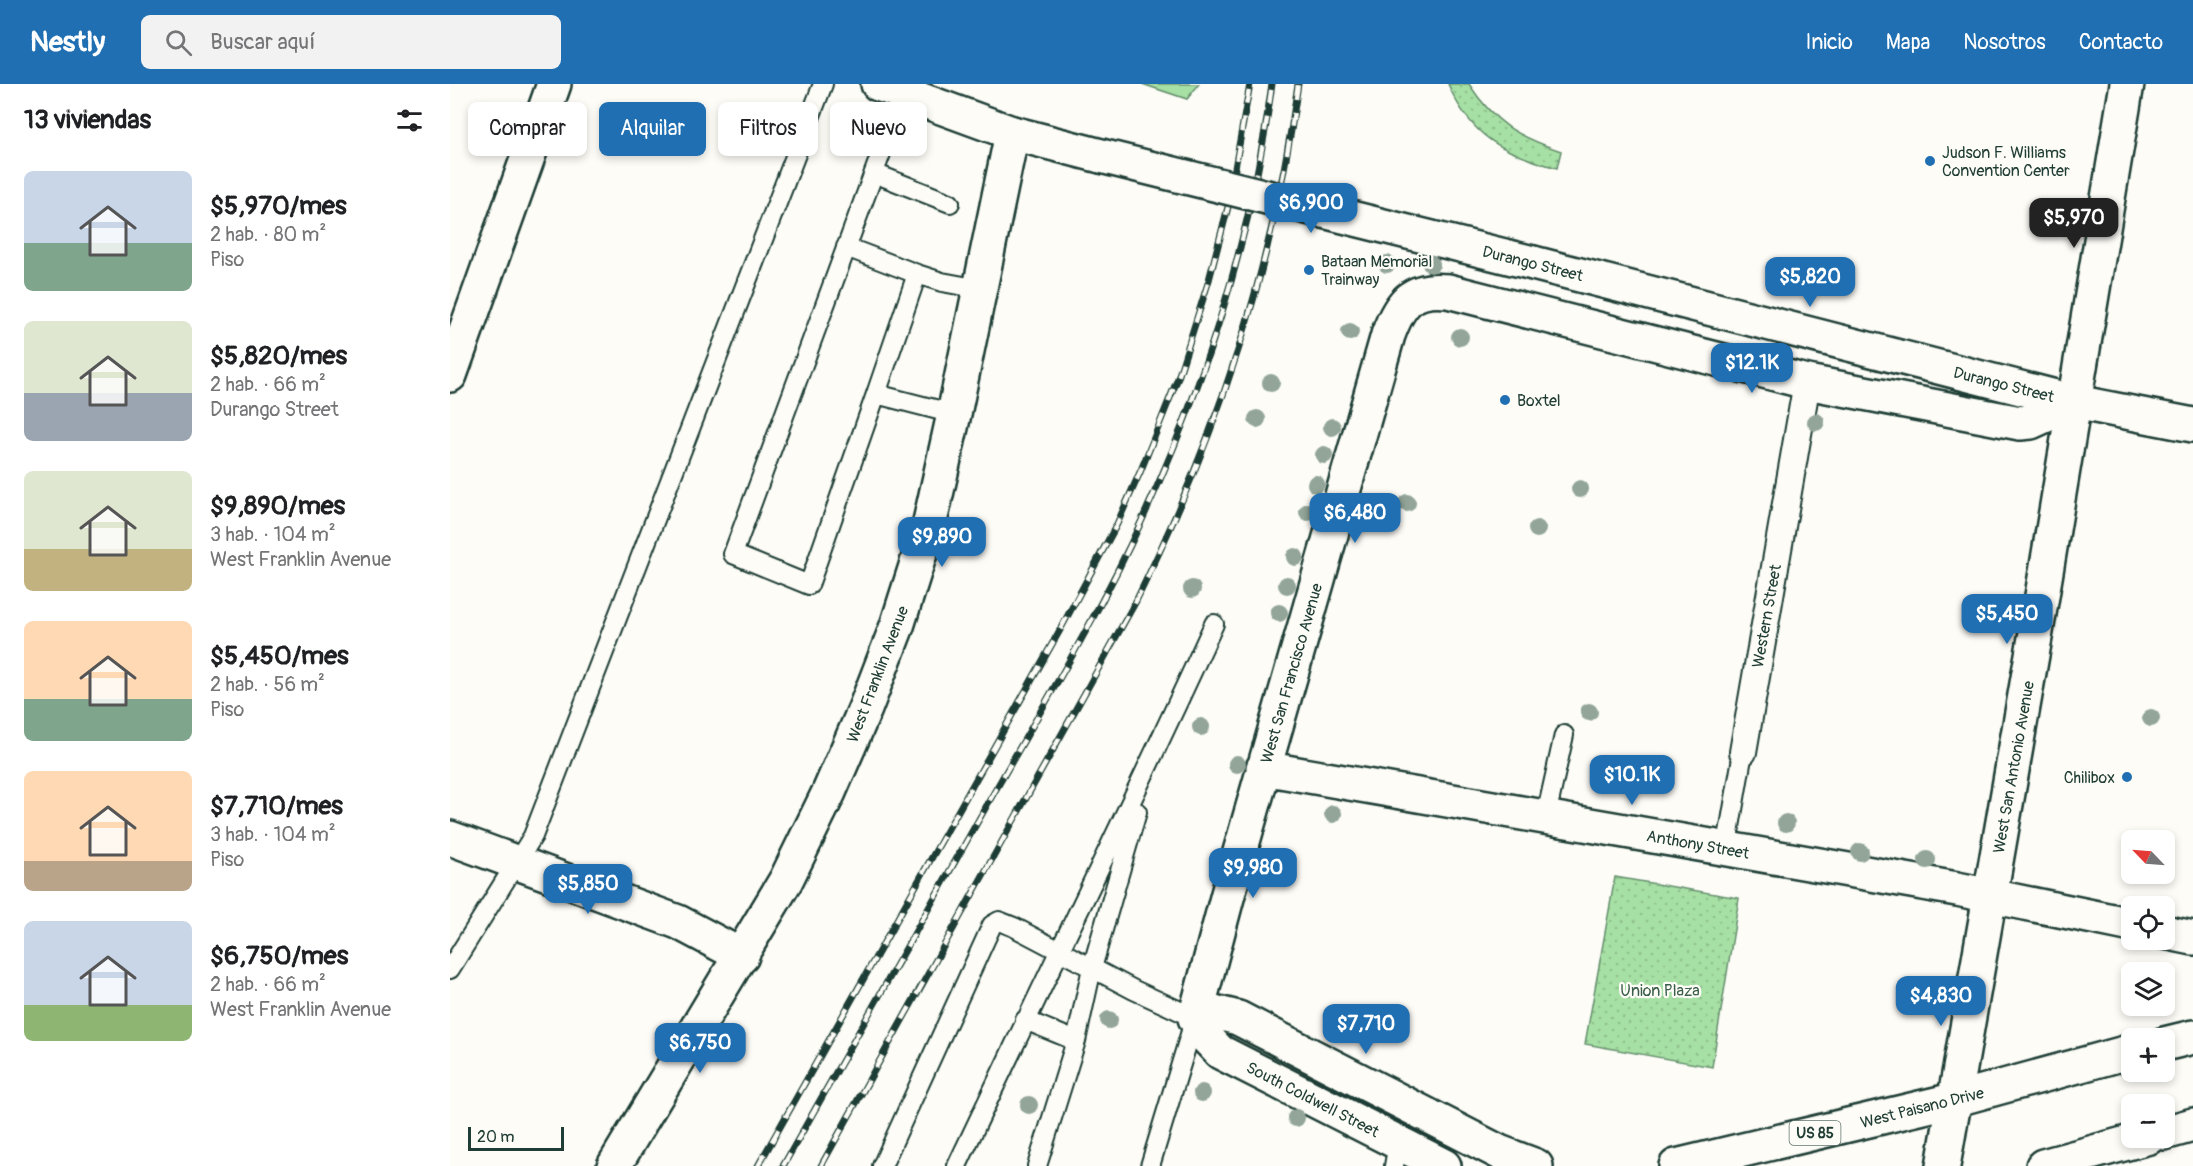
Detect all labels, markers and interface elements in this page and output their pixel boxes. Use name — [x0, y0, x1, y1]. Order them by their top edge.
search box — [141, 15, 561, 69]
text: Nestly — [30, 25, 105, 60]
icon: search — [162, 26, 195, 59]
text: Buscar aquí — [210, 28, 315, 56]
text: Inicio — [1806, 29, 1853, 56]
text: Mapa — [1886, 29, 1930, 56]
text: Nosotros — [1963, 29, 2046, 56]
text: Contacto — [2079, 29, 2163, 56]
chip: Comprar — [468, 102, 587, 156]
chip: Alquilar — [599, 102, 706, 156]
chip: Filtros — [718, 102, 818, 156]
chip: Nuevo — [830, 102, 927, 156]
text: 13 viviendas — [24, 104, 151, 136]
icon: filters — [393, 104, 426, 137]
place label: Judson F. Williams Convention Center — [1942, 143, 2070, 181]
marker: Judson F. Williams Convention Center — [1923, 154, 1937, 168]
pin: $6,900 — [1262, 183, 1360, 234]
text: $5,970/mes — [210, 190, 347, 222]
text: $6,900 — [1278, 190, 1344, 215]
icon: home — [72, 195, 144, 267]
pin: $5,970 — [2025, 198, 2123, 249]
text: $5,970 — [2043, 205, 2105, 230]
text: 2 hab. · 80 m² — [210, 222, 326, 247]
street label: Durango Street — [1480, 242, 1586, 286]
text: Piso — [210, 247, 244, 272]
place label: Bataan Memorial Trainway — [1321, 252, 1432, 290]
pin: $5,820 — [1761, 257, 1859, 308]
marker: Bataan Memorial Trainway — [1302, 263, 1316, 277]
text: $5,820 — [1779, 264, 1841, 289]
text: $5,820/mes — [210, 340, 347, 372]
pin: $12.1K — [1703, 343, 1801, 394]
icon: home — [72, 345, 144, 417]
text: $12.1K — [1725, 350, 1779, 375]
street label: Durango Street — [1951, 363, 2057, 407]
text: 2 hab. · 66 m² — [210, 372, 326, 397]
place label: Boxtel — [1517, 391, 1561, 411]
marker: Boxtel — [1498, 393, 1512, 407]
text: Durango Street — [210, 397, 339, 422]
text: $9,890/mes — [210, 490, 345, 522]
pin: $6,480 — [1306, 493, 1404, 544]
icon: home — [72, 495, 144, 567]
text: $6,480 — [1324, 500, 1386, 525]
pin: $9,890 — [893, 517, 991, 568]
text: 3 hab. · 104 m² — [210, 522, 336, 547]
text: $9,890 — [912, 524, 972, 549]
text: West Franklin Avenue — [210, 547, 391, 572]
street label: Western Street — [1748, 562, 1786, 669]
street label: West San Francisco Avenue — [1257, 581, 1327, 766]
pin: $5,450 — [1958, 594, 2056, 645]
text: $5,450 — [1976, 601, 2038, 626]
street label: West Franklin Avenue — [843, 603, 913, 746]
text: $5,450/mes — [210, 640, 349, 672]
icon: home — [72, 645, 144, 717]
text: 2 hab. · 56 m² — [210, 672, 325, 697]
street label: West San Antonio Avenue — [1989, 679, 2039, 855]
text: Piso — [210, 697, 244, 722]
pin: $10.1K — [1583, 755, 1681, 806]
text: $10.1K — [1604, 762, 1660, 787]
place label: Chilibox — [2064, 768, 2115, 788]
marker: Chilibox — [2120, 770, 2134, 784]
text: $7,710/mes — [210, 790, 343, 822]
icon: home — [72, 795, 144, 867]
text: 3 hab. · 104 m² — [210, 822, 336, 847]
street label: Anthony Street — [1645, 826, 1751, 864]
north arrow — [2121, 830, 2175, 884]
map controls — [2121, 830, 2175, 1148]
text: Piso — [210, 847, 244, 872]
pin: $9,980 — [1204, 848, 1302, 899]
text: $9,980 — [1223, 855, 1283, 880]
pin: $5,850 — [539, 864, 637, 915]
text: $5,850 — [557, 871, 619, 896]
button: locate — [2121, 896, 2175, 950]
text: $6,750/mes — [210, 940, 348, 972]
icon: home — [72, 945, 144, 1017]
button: layers — [2121, 962, 2175, 1016]
text: 2 hab. · 66 m² — [210, 972, 326, 997]
pin: $4,830 — [1892, 976, 1990, 1027]
park label: Union Plaza — [1620, 981, 1700, 1001]
text: $4,830 — [1910, 983, 1972, 1008]
text: West Franklin Avenue — [210, 997, 391, 1022]
pin: $7,710 — [1317, 1004, 1415, 1055]
text: $7,710 — [1337, 1011, 1395, 1036]
pin: $6,750 — [651, 1023, 749, 1074]
button: + — [2121, 1028, 2175, 1082]
text: $6,750 — [669, 1030, 731, 1055]
street label: South Coldwell Street — [1243, 1058, 1383, 1142]
street label: West Paisano Drive — [1858, 1083, 1986, 1133]
button: − — [2121, 1094, 2175, 1148]
road number: US 85 — [1790, 1121, 1840, 1145]
scale bar — [468, 1124, 564, 1152]
text: 20 m — [477, 1127, 515, 1147]

